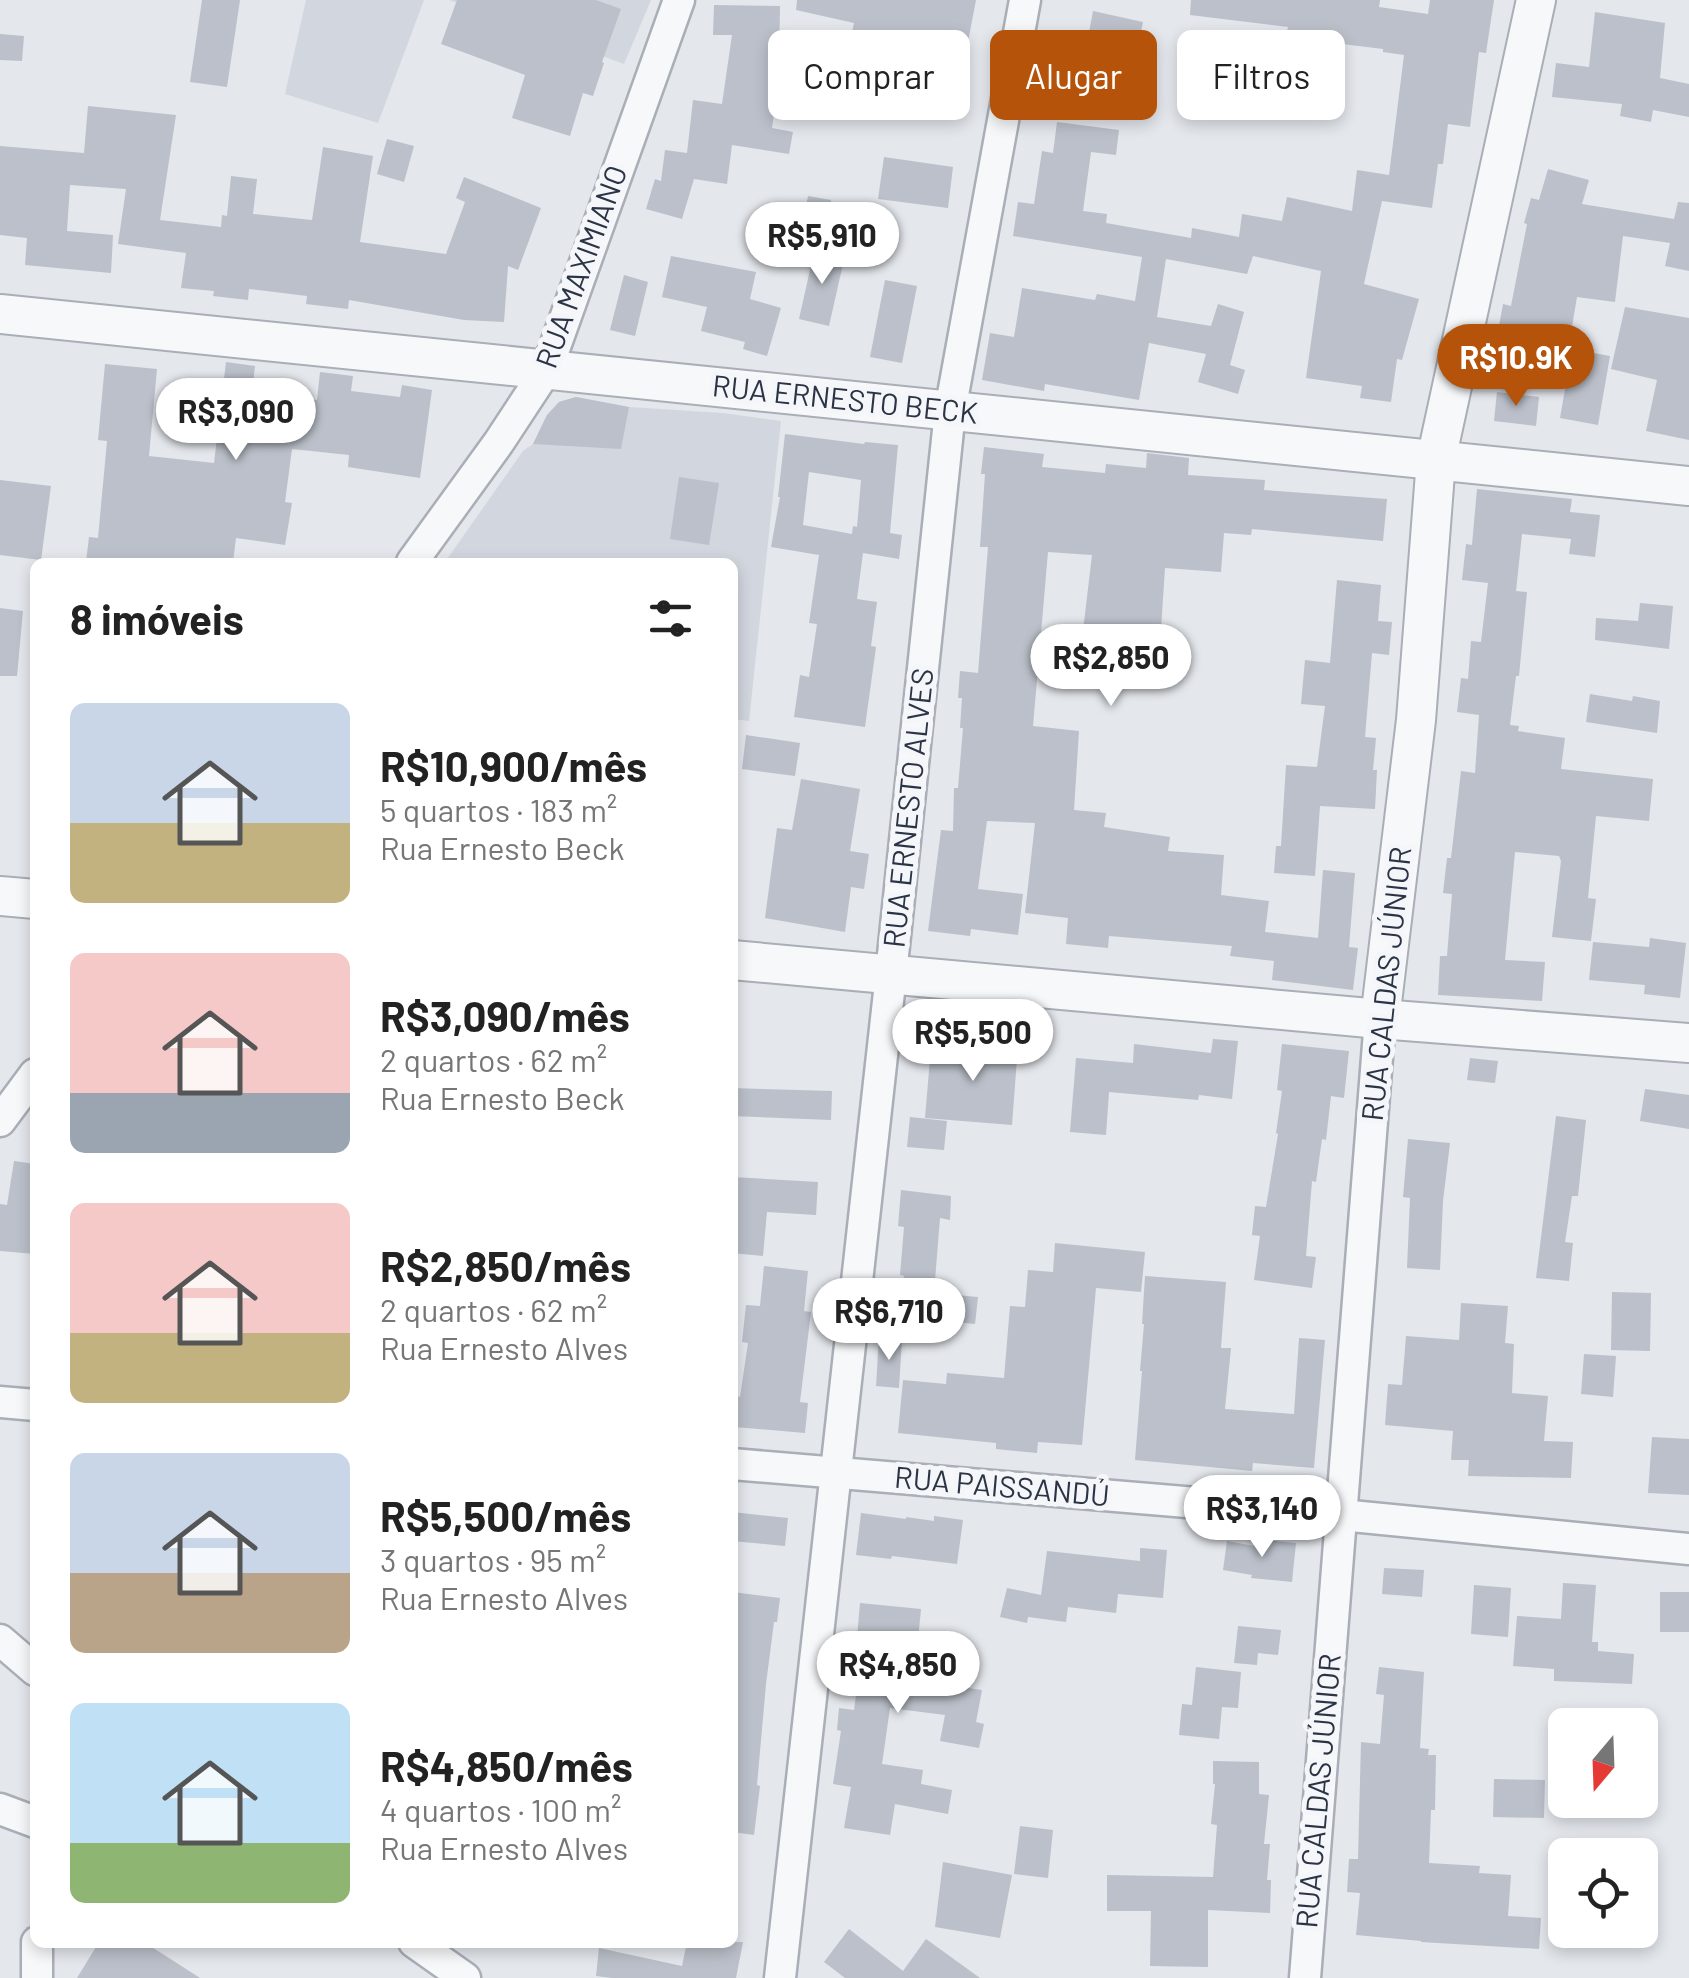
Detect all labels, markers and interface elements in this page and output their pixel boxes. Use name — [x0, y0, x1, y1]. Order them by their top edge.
chip: Comprar — [768, 30, 970, 120]
chip: Alugar — [990, 30, 1157, 120]
chip: Filtros — [1177, 30, 1345, 120]
street label: RUA MAXIMIANO — [527, 160, 634, 373]
pin: R$5,910 — [730, 202, 914, 287]
text: R$5,910 — [767, 215, 877, 253]
pin: R$10.9K — [1424, 324, 1608, 409]
text: R$10.9K — [1459, 337, 1573, 375]
street label: RUA ERNESTO BECK — [711, 366, 980, 430]
pin: R$3,090 — [144, 378, 328, 463]
text: R$3,090 — [178, 391, 294, 429]
icon: filters — [643, 591, 698, 646]
text: 8 imóveis — [70, 593, 244, 643]
pin: R$2,850 — [1019, 624, 1203, 709]
text: R$2,850 — [1052, 637, 1170, 675]
street label: RUA ERNESTO ALVES — [874, 666, 940, 949]
text: R$10,900/mês — [380, 740, 647, 790]
icon: home — [150, 743, 270, 863]
text: 5 quartos · 183 m² — [380, 790, 617, 828]
text: Rua Ernesto Beck — [380, 828, 624, 866]
street label: RUA CALDAS JÚNIOR — [1353, 845, 1417, 1123]
text: R$3,090/mês — [380, 990, 630, 1040]
icon: home — [150, 993, 270, 1113]
pin: R$5,500 — [881, 999, 1065, 1084]
text: R$5,500 — [914, 1012, 1032, 1050]
text: 2 quartos · 62 m² — [380, 1040, 607, 1078]
text: Rua Ernesto Beck — [380, 1078, 624, 1116]
text: R$2,850/mês — [380, 1240, 631, 1290]
icon: home — [150, 1243, 270, 1363]
pin: R$6,710 — [797, 1278, 981, 1363]
text: 2 quartos · 62 m² — [380, 1290, 607, 1328]
text: R$6,710 — [834, 1291, 944, 1329]
text: Rua Ernesto Alves — [380, 1328, 628, 1366]
street label: RUA PAISSANDÚ — [893, 1458, 1111, 1512]
pin: R$3,140 — [1170, 1475, 1354, 1560]
text: R$3,140 — [1206, 1488, 1318, 1526]
text: R$5,500/mês — [380, 1490, 631, 1540]
icon: home — [150, 1493, 270, 1613]
text: 3 quartos · 95 m² — [380, 1540, 606, 1578]
text: Rua Ernesto Alves — [380, 1578, 628, 1616]
pin: R$4,850 — [806, 1631, 990, 1716]
text: R$4,850 — [839, 1644, 957, 1682]
street label: RUA CALDAS JÚNIOR — [1287, 1652, 1347, 1930]
north arrow — [1548, 1708, 1658, 1818]
map controls — [1548, 1708, 1658, 1948]
text: R$4,850/mês — [380, 1740, 633, 1790]
icon: home — [150, 1743, 270, 1863]
text: 4 quartos · 100 m² — [380, 1790, 621, 1828]
text: Rua Ernesto Alves — [380, 1828, 628, 1866]
button: locate — [1548, 1838, 1658, 1948]

